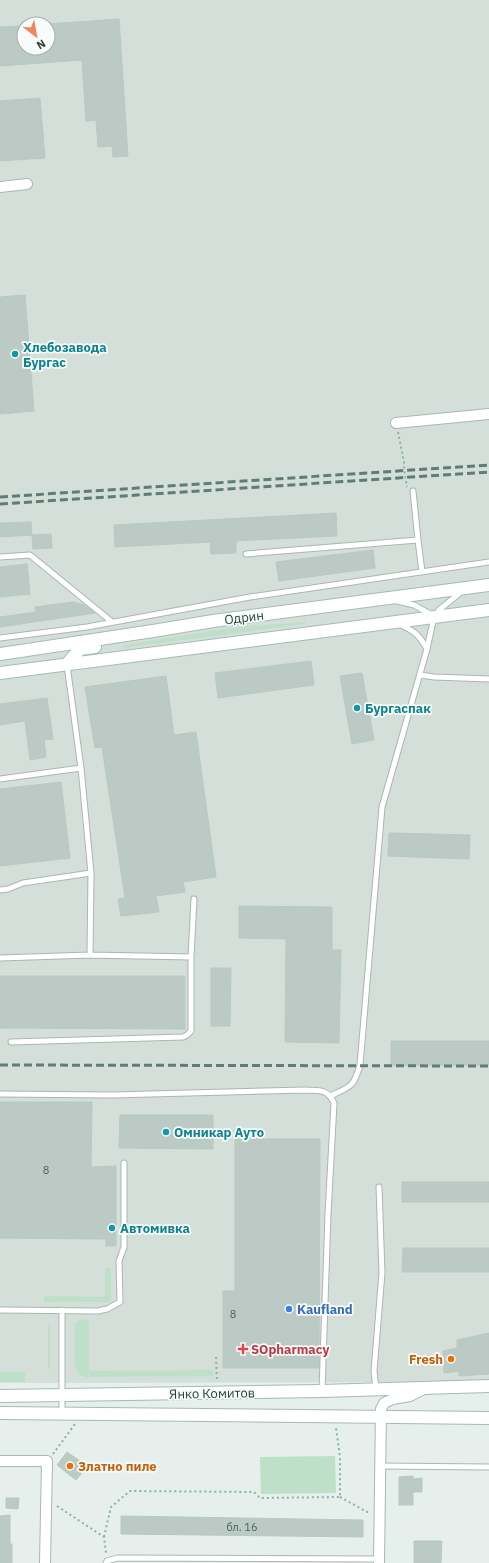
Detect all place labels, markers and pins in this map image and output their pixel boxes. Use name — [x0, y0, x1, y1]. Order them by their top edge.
place label: Хлебозавода Бургас — [23, 339, 107, 371]
marker: Хлебозавода Бургас — [10, 349, 20, 359]
place label: Бургаспак — [365, 700, 431, 717]
marker: Бургаспак — [352, 703, 362, 713]
place label: Омникар Ауто — [174, 1124, 264, 1141]
marker: Омникар Ауто — [161, 1127, 171, 1137]
place label: Автомивка — [120, 1220, 190, 1237]
marker: Автомивка — [107, 1223, 117, 1233]
place label: Kaufland — [297, 1301, 353, 1318]
marker: Kaufland — [284, 1304, 294, 1314]
place label: SOpharmacy — [251, 1341, 329, 1358]
marker: SOpharmacy — [238, 1344, 248, 1354]
place label: Fresh — [409, 1351, 443, 1368]
marker: Fresh — [446, 1354, 456, 1364]
place label: Златно пиле — [78, 1458, 157, 1475]
marker: Златно пиле — [65, 1461, 75, 1471]

